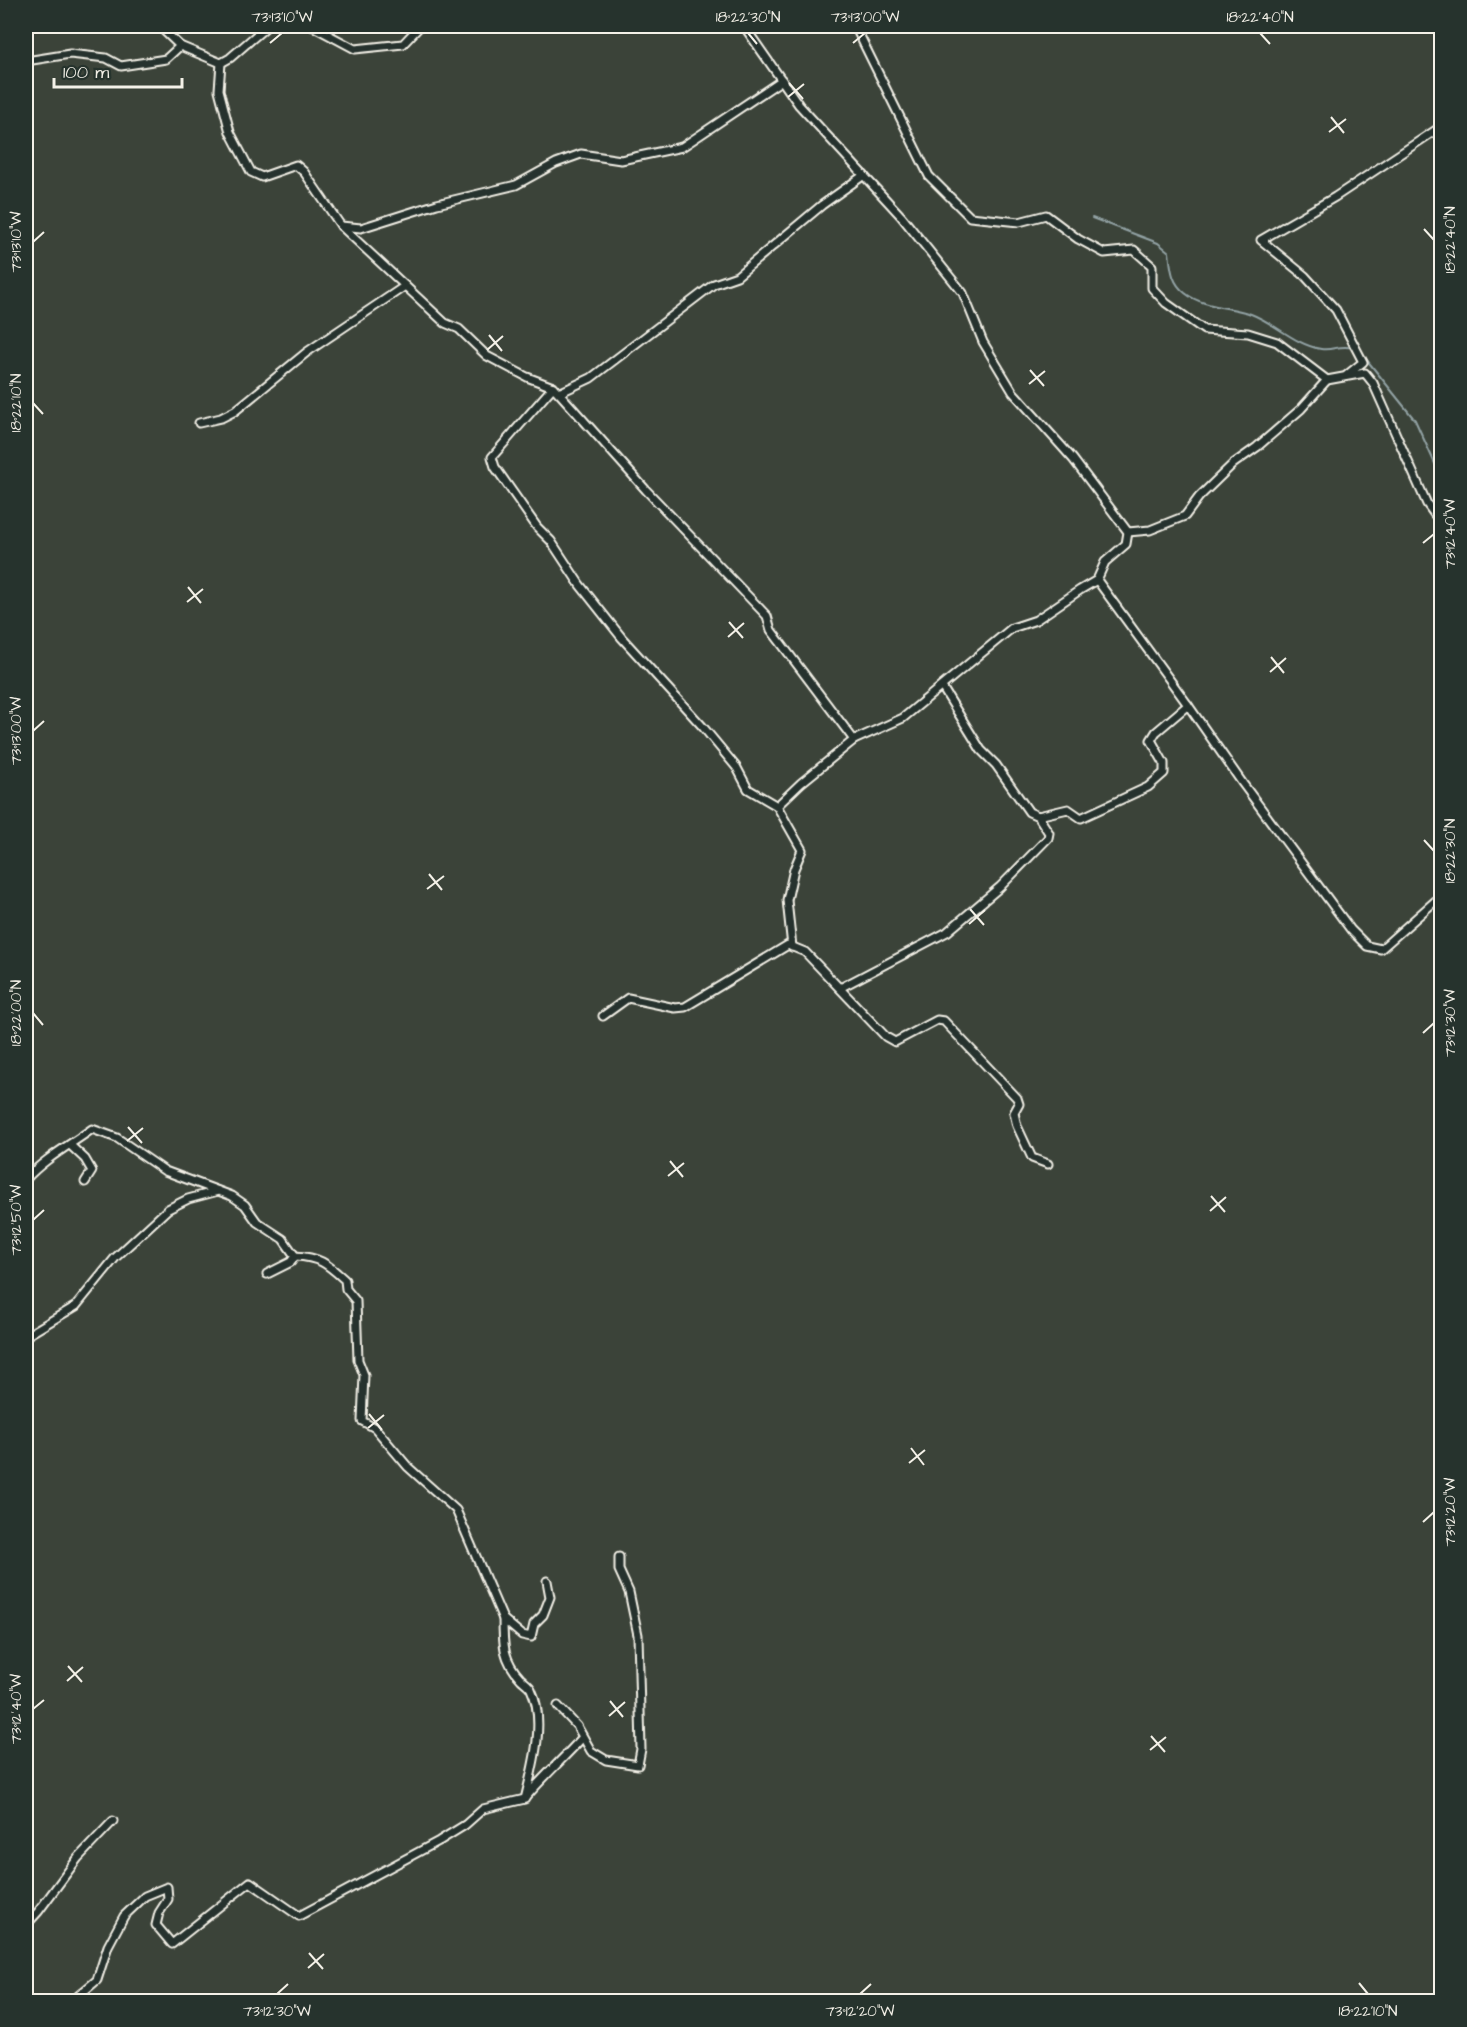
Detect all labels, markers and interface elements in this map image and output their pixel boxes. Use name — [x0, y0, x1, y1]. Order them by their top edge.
text: 73°13'10"W — [251, 7, 313, 28]
text: 18°22'30"N — [716, 7, 780, 28]
text: 73°13'00"W — [831, 7, 899, 28]
text: 18°22'40"N — [1226, 7, 1294, 28]
scale bar — [54, 51, 182, 89]
text: 100 m — [63, 60, 109, 85]
text: 18°22'40"N — [1440, 206, 1461, 274]
text: 73°13'10"W — [6, 211, 27, 273]
text: 18°22'10"N — [6, 374, 27, 432]
text: 73°12'40"W — [1440, 499, 1461, 569]
text: 73°13'00"W — [6, 697, 27, 765]
text: 18°22'30"N — [1440, 819, 1461, 883]
text: 18°22'00"N — [6, 980, 27, 1046]
text: 73°12'30"W — [1440, 989, 1461, 1057]
text: 73°12'50"W — [6, 1185, 27, 1255]
text: 73°12'20"W — [1440, 1478, 1461, 1546]
text: 73°12'40"W — [6, 1674, 27, 1744]
text: 73°12'30"W — [243, 2001, 311, 2022]
text: 73°12'20"W — [826, 2001, 894, 2022]
text: 18°22'10"N — [1339, 2001, 1397, 2022]

